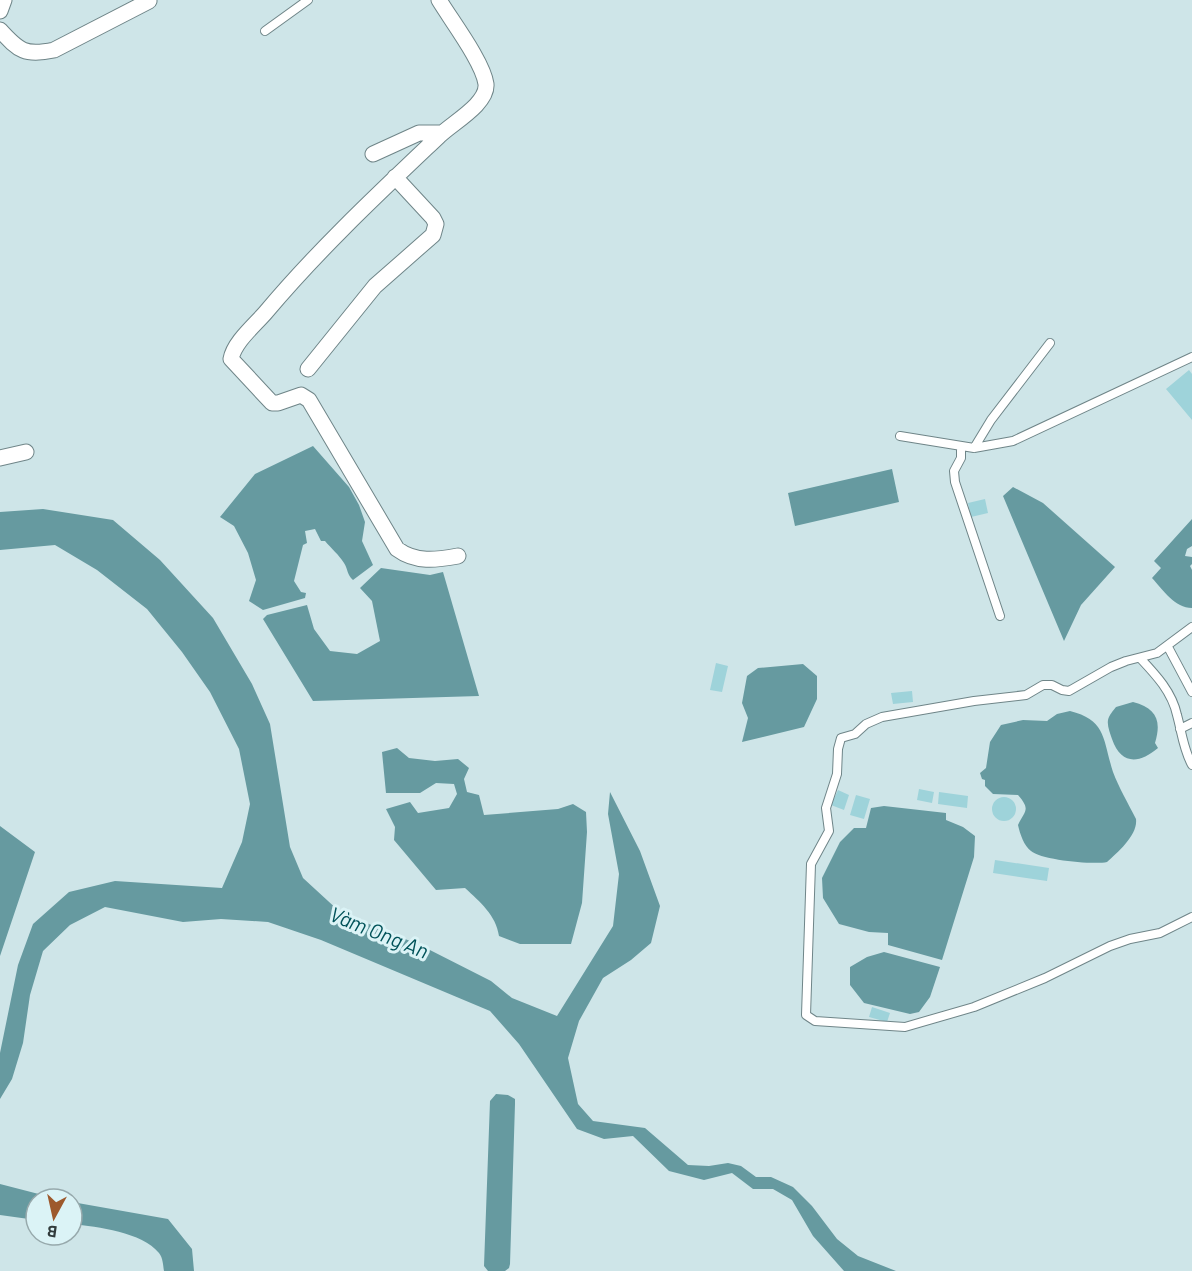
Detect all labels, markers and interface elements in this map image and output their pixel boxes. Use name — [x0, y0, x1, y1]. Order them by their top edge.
water label: Vàm Ong An — [327, 900, 433, 963]
north arrow — [24, 1187, 84, 1247]
text: B — [46, 1222, 58, 1242]

